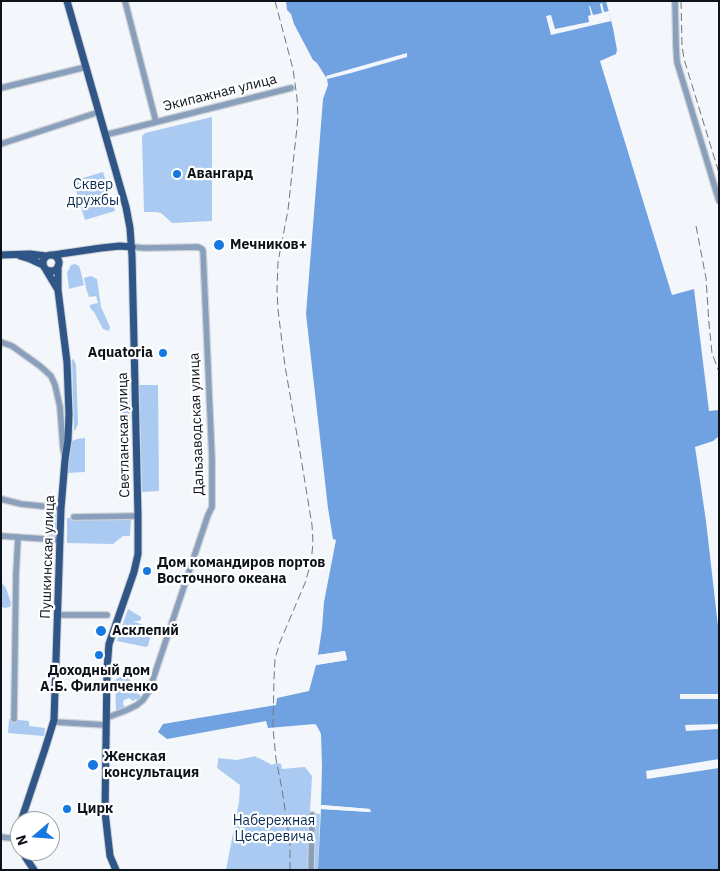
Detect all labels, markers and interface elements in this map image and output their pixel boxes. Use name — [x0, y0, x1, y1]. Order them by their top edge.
street label: Экипажная улица — [162, 71, 278, 115]
place label: Авангард — [187, 166, 253, 182]
marker: Авангард — [171, 168, 183, 180]
park label: Сквер дружбы — [67, 177, 119, 210]
place label: Мечников+ — [230, 237, 307, 253]
marker: Мечников+ — [212, 238, 226, 252]
place label: Aquatoria — [88, 345, 153, 361]
marker: Aquatoria — [157, 347, 169, 359]
street label: Дальзаводская улица — [186, 352, 208, 496]
street label: Светланская улица — [115, 372, 133, 498]
street label: Пушкинская улица — [37, 495, 59, 619]
place label: Дом командиров портов Восточного океана — [157, 555, 325, 588]
marker: Дом командиров портов Восточного океана — [141, 565, 153, 577]
place label: Асклепий — [112, 623, 179, 639]
marker: Асклепий — [94, 624, 108, 638]
marker: Доходный дом А.Б. Филипченко — [93, 649, 105, 661]
place label: Доходный дом А.Б. Филипченко — [40, 663, 158, 696]
place label: Женская консультация — [104, 749, 199, 782]
marker: Женская консультация — [86, 758, 100, 772]
place label: Цирк — [77, 801, 113, 817]
marker: Цирк — [61, 803, 73, 815]
north arrow — [10, 811, 60, 861]
park label: Набережная Цесаревича — [233, 813, 315, 846]
text: N — [12, 833, 32, 848]

